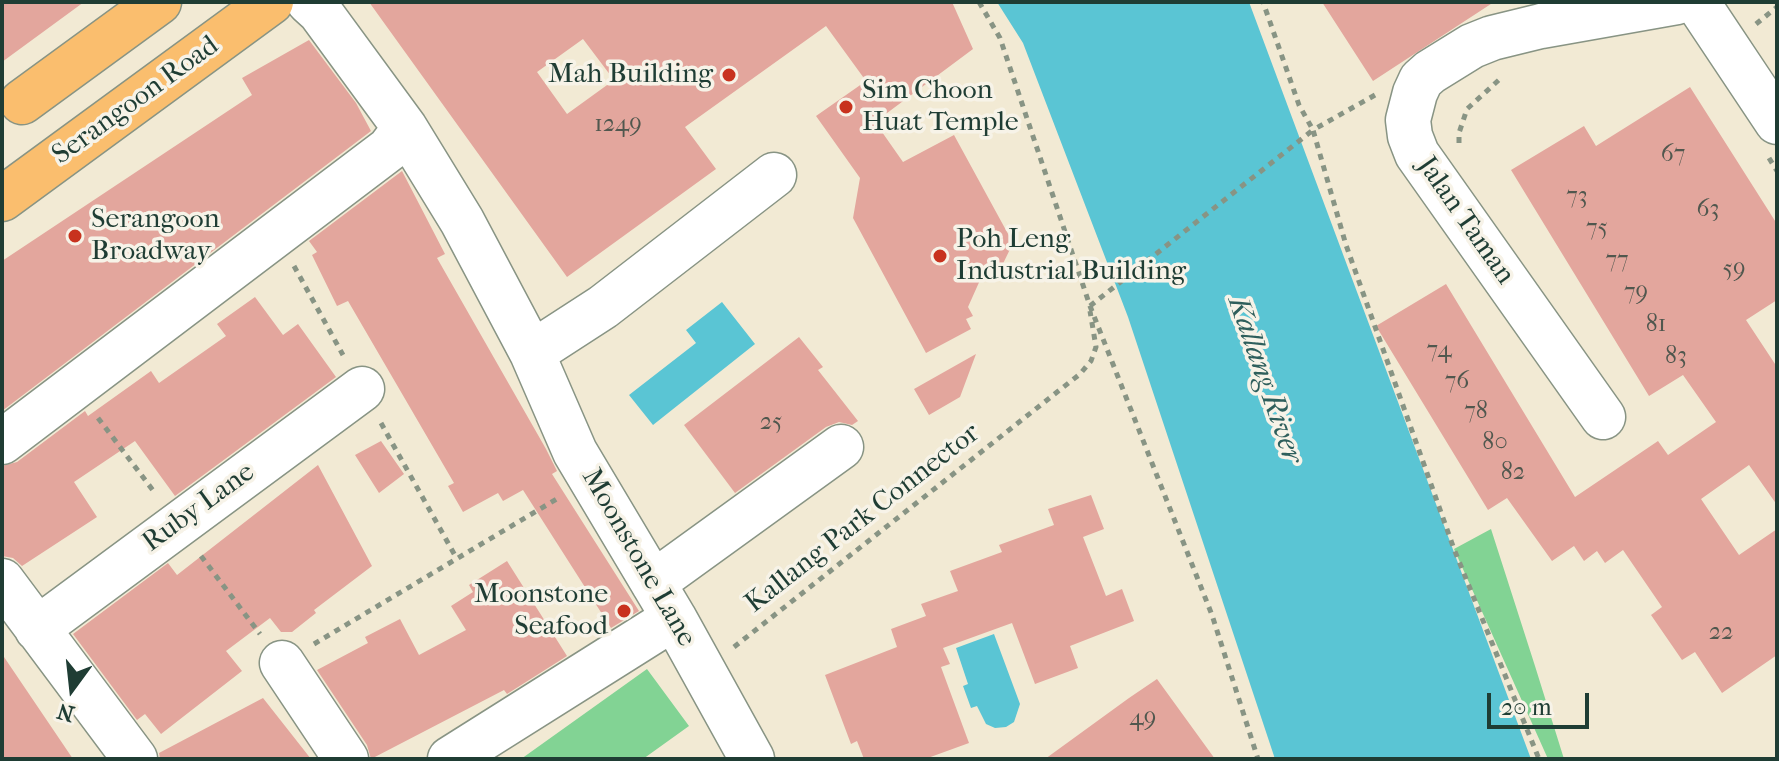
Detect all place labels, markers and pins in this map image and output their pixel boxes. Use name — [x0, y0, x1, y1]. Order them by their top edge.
place label: Mah Building — [548, 58, 713, 92]
marker: Mah Building — [720, 66, 738, 84]
place label: Sim Choon Huat Temple — [862, 74, 1019, 140]
marker: Sim Choon Huat Temple — [837, 98, 855, 116]
place label: Serangoon Broadway — [91, 203, 220, 269]
place label: Poh Leng Industrial Building — [956, 223, 1186, 289]
marker: Serangoon Broadway — [66, 227, 84, 245]
marker: Poh Leng Industrial Building — [931, 247, 949, 265]
place label: Moonstone Seafood — [474, 578, 608, 644]
marker: Moonstone Seafood — [615, 602, 633, 620]

